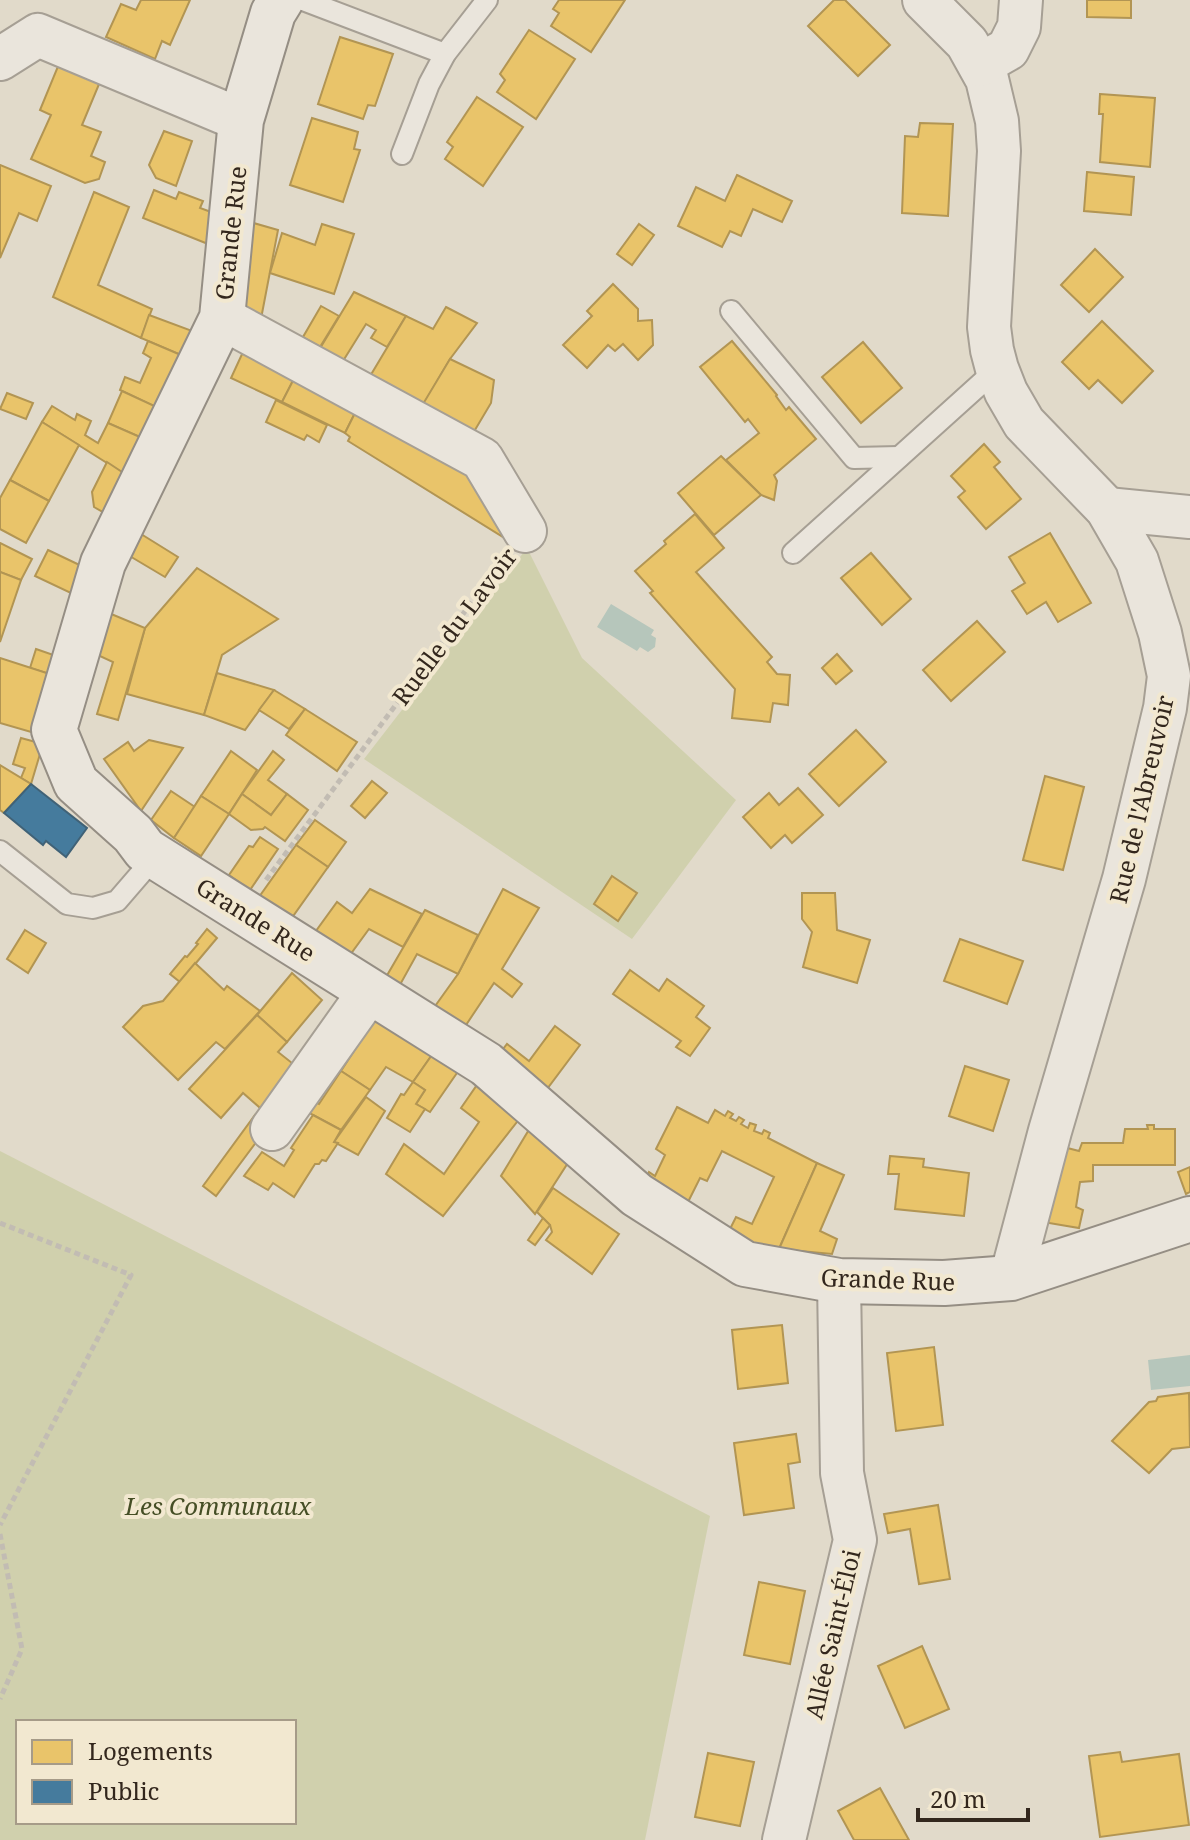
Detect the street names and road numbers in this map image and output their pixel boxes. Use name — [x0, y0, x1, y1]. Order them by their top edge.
street label: Grande Rue — [207, 164, 253, 302]
street label: Ruelle du Lavoir — [384, 541, 524, 711]
street label: Rue de l'Abreuvoir — [1101, 692, 1181, 906]
street label: Grande Rue — [190, 869, 322, 969]
street label: Grande Rue — [820, 1260, 956, 1298]
street label: Allée Saint-Éloi — [796, 1546, 868, 1722]

